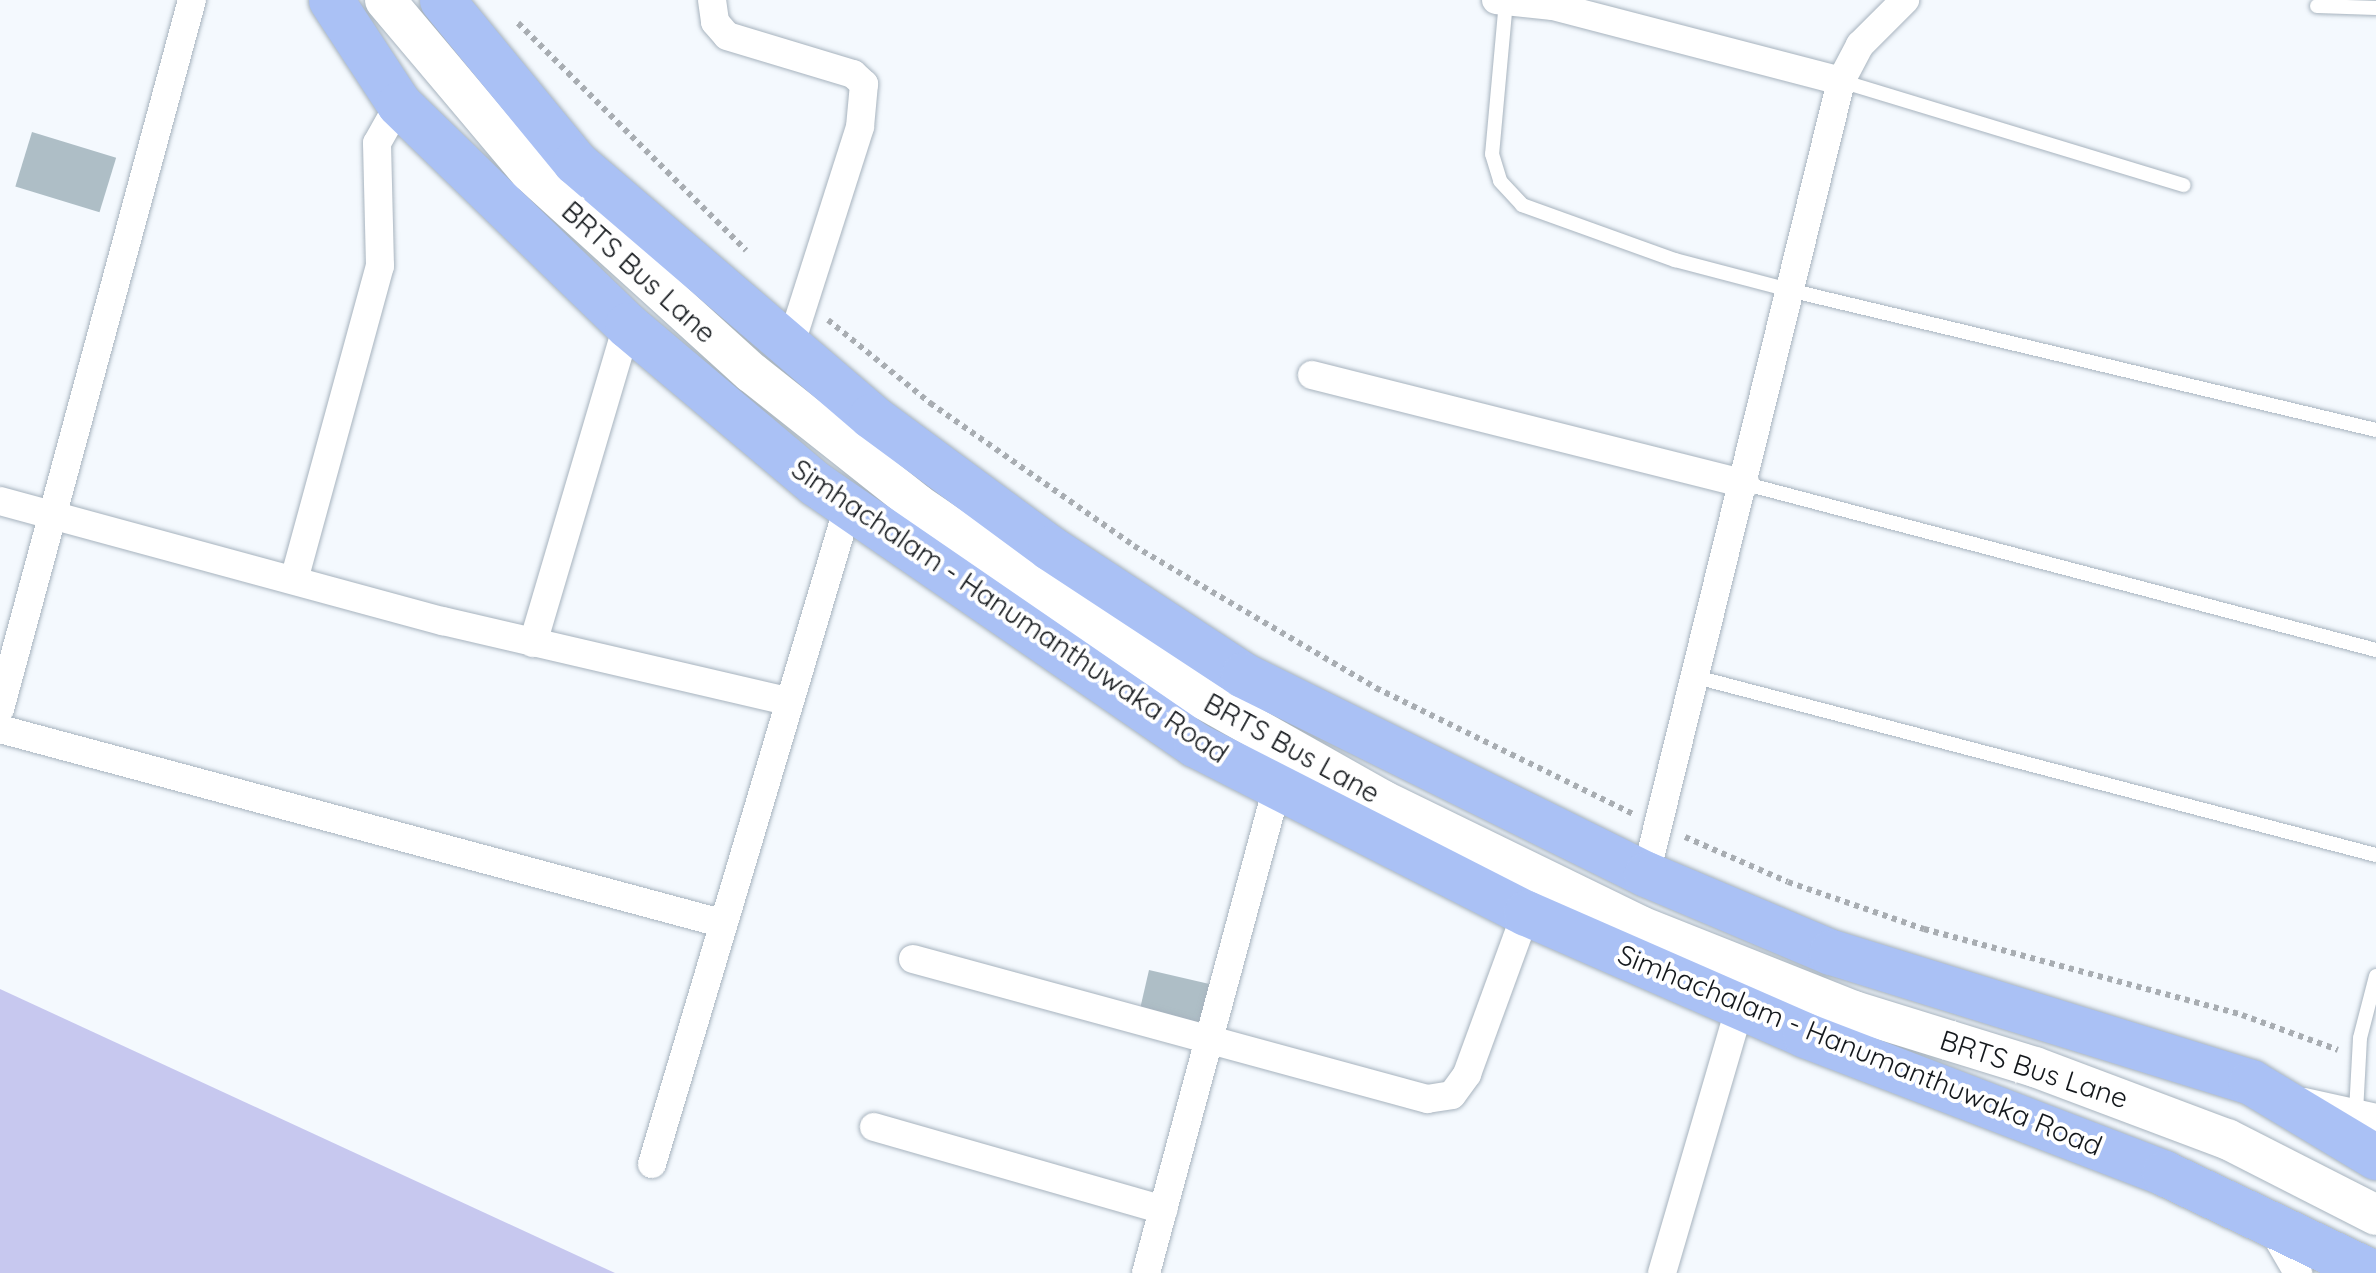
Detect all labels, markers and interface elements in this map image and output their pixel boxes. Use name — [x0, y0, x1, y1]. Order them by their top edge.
street label: BRTS Bus Lane — [555, 194, 723, 350]
street label: Simhachalam - Hanumanthuwaka Road — [785, 452, 1235, 770]
street label: BRTS Bus Lane — [1198, 686, 1386, 810]
street label: Simhachalam - Hanumanthuwaka Road — [1613, 937, 2107, 1163]
street label: BRTS Bus Lane — [1936, 1023, 2132, 1115]

